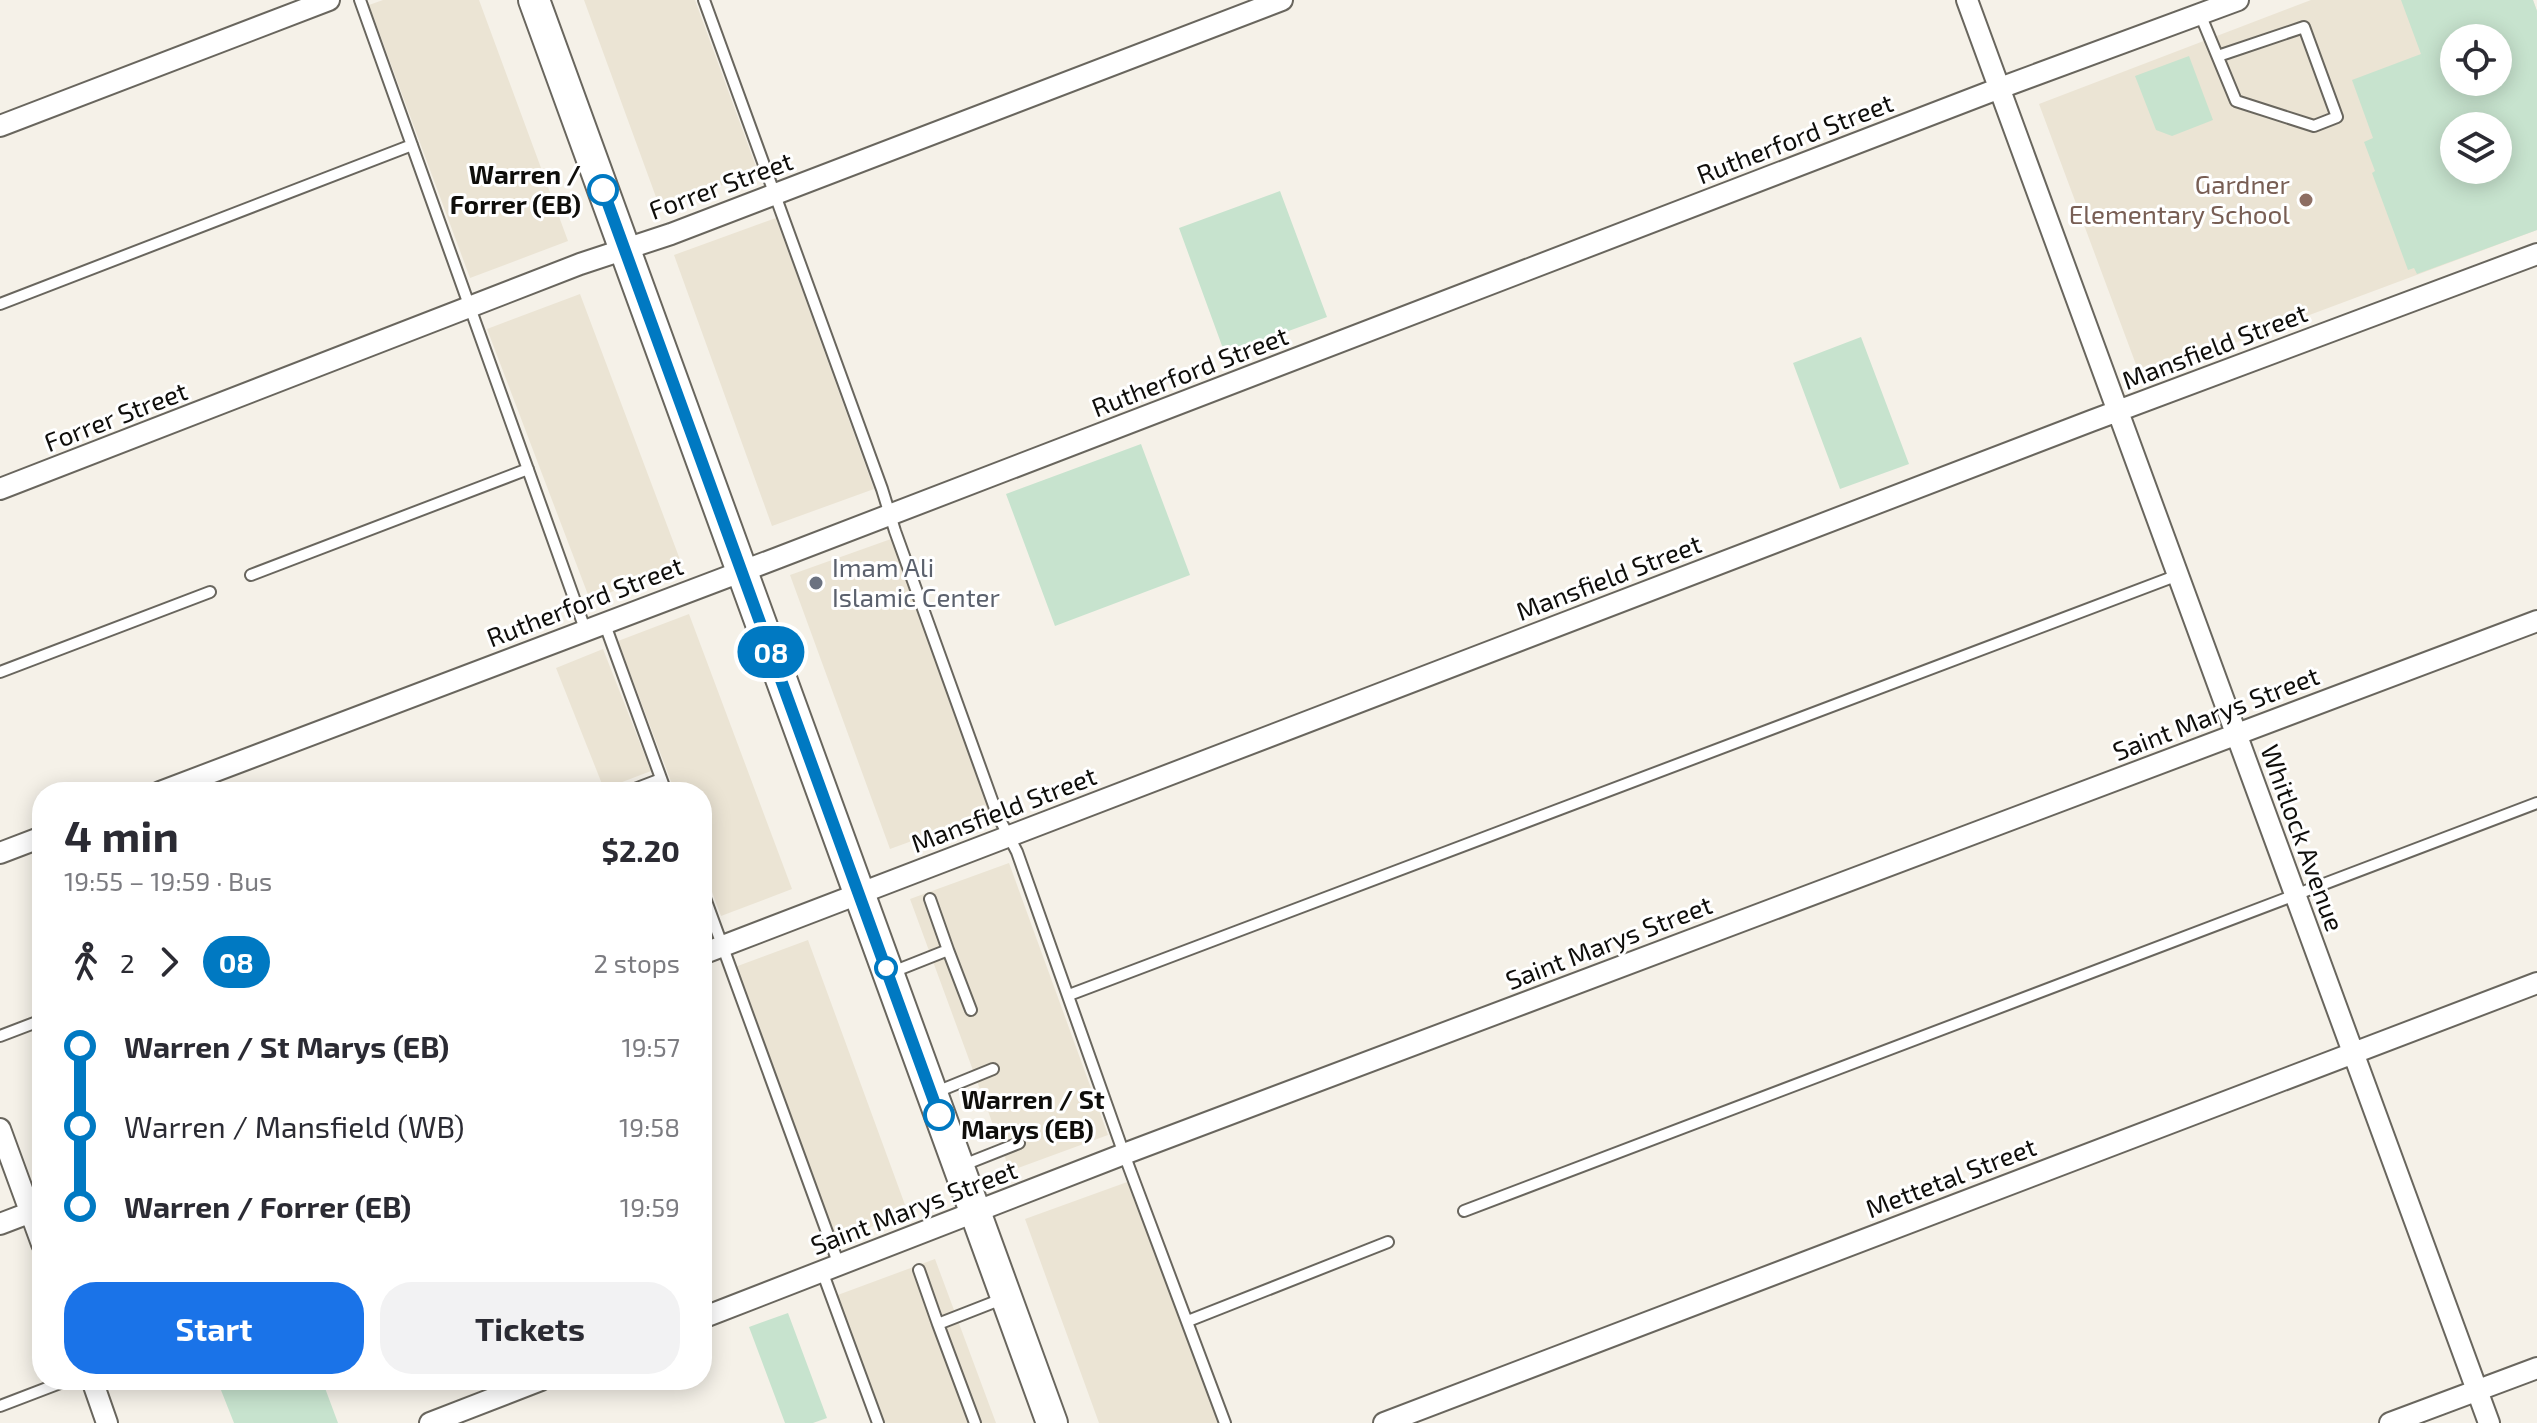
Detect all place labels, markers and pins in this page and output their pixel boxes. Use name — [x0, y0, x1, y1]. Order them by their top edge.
place label: Warren / Forrer (EB) — [450, 158, 581, 219]
place label: Gardner Elementary School — [2069, 168, 2290, 229]
marker: Warren / Forrer (EB) — [588, 175, 618, 205]
marker: Gardner Elementary School — [2297, 191, 2315, 209]
place label: Imam Ali Islamic Center — [832, 551, 1000, 612]
marker: Imam Ali Islamic Center — [807, 574, 825, 592]
unlabelled marker — [875, 957, 897, 979]
place label: Warren / St Marys (EB) — [961, 1083, 1105, 1145]
marker: Warren / St Marys (EB) — [924, 1100, 954, 1130]

